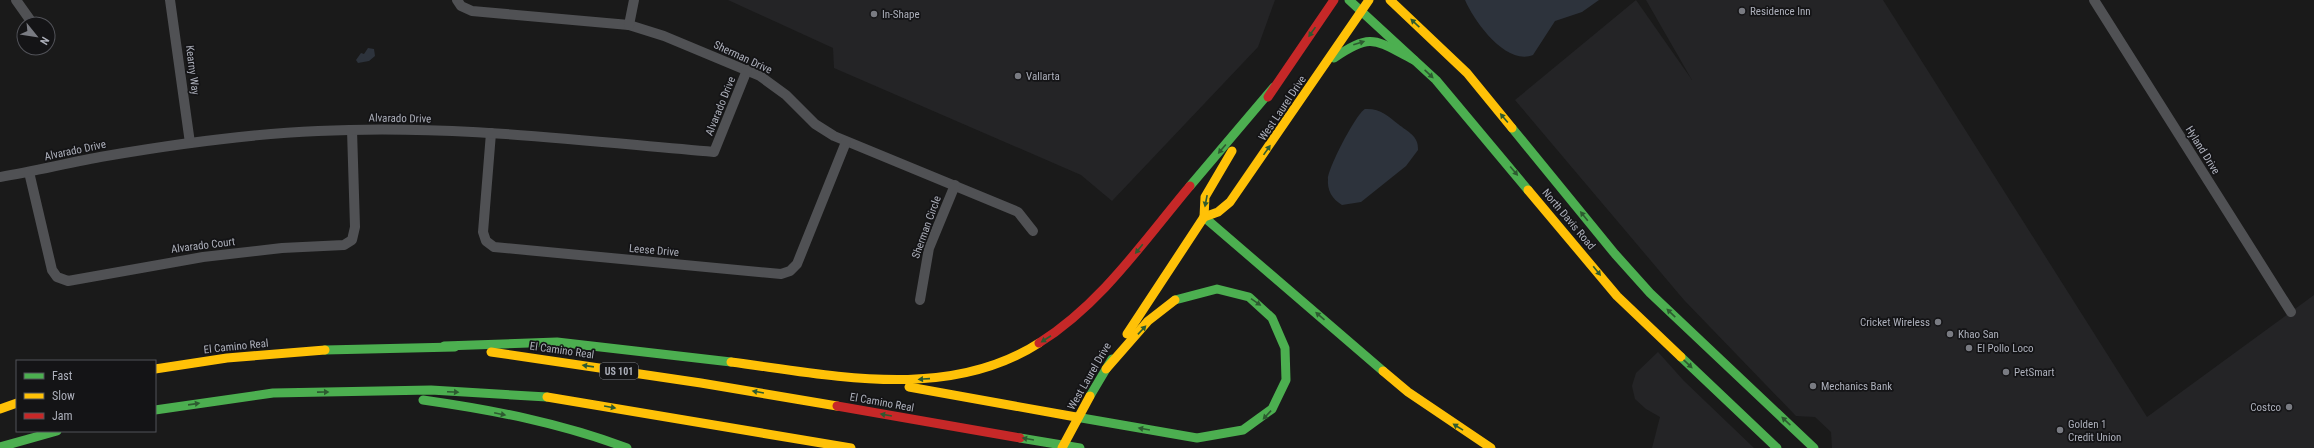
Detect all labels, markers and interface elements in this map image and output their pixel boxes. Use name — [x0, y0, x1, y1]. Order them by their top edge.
place label: Residence Inn — [1750, 5, 1811, 18]
marker: Residence Inn — [1737, 6, 1747, 16]
place label: In-Shape — [882, 8, 920, 21]
marker: In-Shape — [869, 9, 879, 19]
north arrow — [16, 16, 56, 56]
one-way arrow — [1409, 19, 1420, 28]
one-way arrow — [1308, 27, 1316, 37]
text: N — [37, 35, 52, 47]
street label: Sherman Drive — [712, 38, 774, 77]
one-way arrow — [1354, 40, 1366, 46]
street label: Kearny Way — [183, 44, 202, 96]
one-way arrow — [1424, 69, 1434, 79]
place label: Vallarta — [1026, 70, 1060, 83]
marker: Vallarta — [1013, 71, 1023, 81]
street label: West Laurel Drive — [1256, 73, 1309, 143]
street label: Alvarado Drive — [703, 75, 738, 138]
street label: Alvarado Drive — [369, 111, 431, 126]
one-way arrow — [1499, 112, 1508, 123]
street label: Hyland Drive — [2183, 124, 2223, 177]
street label: Alvarado Drive — [43, 138, 107, 163]
one-way arrow — [1217, 144, 1226, 154]
one-way arrow — [1263, 145, 1271, 155]
one-way arrow — [1510, 165, 1519, 176]
street label: North Davis Road — [1539, 186, 1598, 252]
street label: Sherman Circle — [909, 194, 944, 260]
one-way arrow — [1202, 194, 1208, 207]
one-way arrow — [1580, 211, 1589, 221]
street label: Alvarado Court — [170, 235, 236, 256]
street label: Leese Drive — [628, 242, 680, 259]
one-way arrow — [1134, 243, 1143, 254]
one-way arrow — [1593, 266, 1601, 276]
one-way arrow — [1250, 298, 1261, 306]
one-way arrow — [1666, 308, 1676, 318]
one-way arrow — [1315, 311, 1325, 320]
place label: Cricket Wireless — [1860, 316, 1930, 329]
marker: Cricket Wireless — [1933, 317, 1943, 327]
one-way arrow — [1137, 325, 1147, 335]
place label: Khao San — [1958, 328, 1999, 341]
marker: Khao San — [1945, 329, 1955, 339]
one-way arrow — [1040, 336, 1052, 343]
street label: El Camino Real — [203, 337, 269, 356]
street label: El Camino Real — [529, 340, 595, 361]
street label: West Laurel Drive — [1065, 340, 1114, 412]
place label: El Pollo Loco — [1977, 342, 2034, 355]
marker: El Pollo Loco — [1964, 343, 1974, 353]
one-way arrow — [1683, 359, 1693, 369]
legend — [16, 360, 156, 432]
one-way arrow — [582, 363, 594, 369]
road number: US 101 — [600, 363, 638, 379]
place label: PetSmart — [2014, 366, 2055, 379]
marker: PetSmart — [2001, 367, 2011, 377]
text: Fast — [52, 369, 73, 383]
one-way arrow — [918, 376, 930, 383]
place label: Mechanics Bank — [1821, 380, 1892, 393]
marker: Mechanics Bank — [1808, 381, 1818, 391]
one-way arrow — [447, 388, 459, 395]
text: Slow — [52, 389, 75, 403]
one-way arrow — [317, 389, 330, 395]
one-way arrow — [752, 389, 764, 395]
street label: El Camino Real — [849, 390, 915, 415]
one-way arrow — [188, 401, 200, 407]
place label: Costco — [2250, 401, 2281, 414]
marker: Costco — [2284, 402, 2294, 412]
one-way arrow — [604, 405, 616, 411]
text: Jam — [52, 409, 73, 423]
one-way arrow — [1262, 410, 1271, 420]
one-way arrow — [880, 411, 892, 417]
one-way arrow — [494, 412, 506, 418]
one-way arrow — [1781, 416, 1791, 426]
place label: Golden 1 Credit Union — [2068, 418, 2121, 444]
one-way arrow — [1453, 423, 1463, 431]
marker: Golden 1 Credit Union — [2055, 425, 2065, 435]
one-way arrow — [1138, 426, 1150, 432]
one-way arrow — [1022, 436, 1034, 442]

